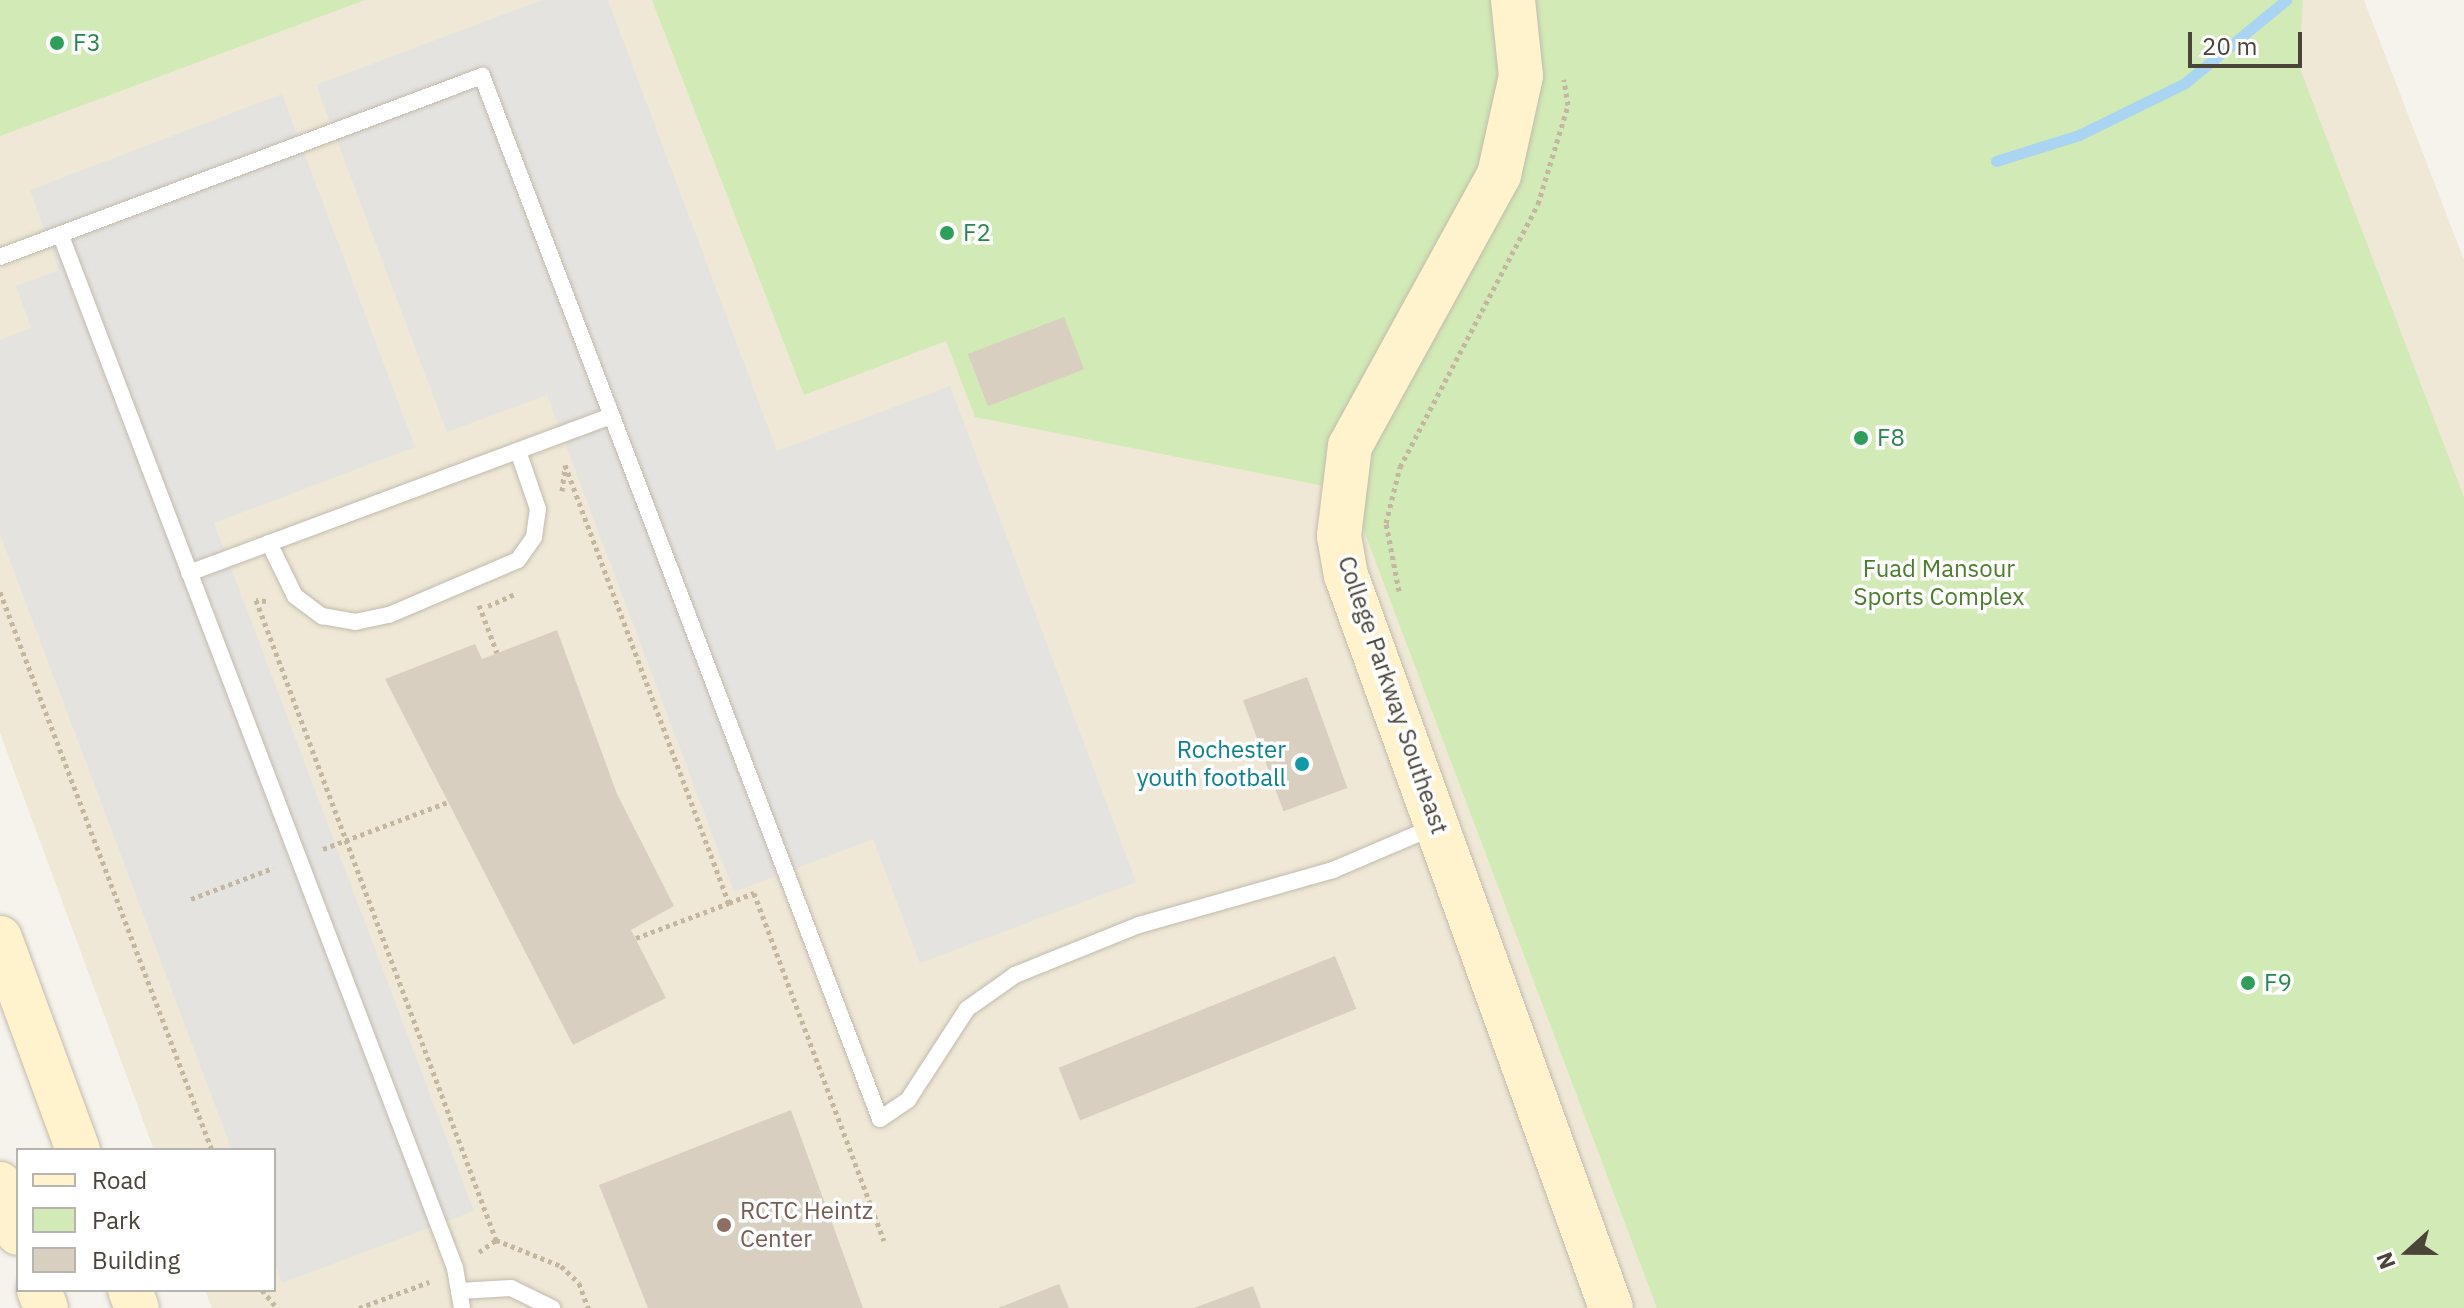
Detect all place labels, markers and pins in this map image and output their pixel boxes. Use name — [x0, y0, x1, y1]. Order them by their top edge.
place label: F3 — [73, 29, 101, 57]
marker: F3 — [48, 34, 66, 52]
place label: F2 — [963, 219, 991, 247]
marker: F2 — [938, 224, 956, 242]
place label: F8 — [1877, 424, 1905, 452]
marker: F8 — [1852, 429, 1870, 447]
place label: Rochester youth football — [1137, 736, 1286, 792]
marker: Rochester youth football — [1293, 755, 1311, 773]
place label: F9 — [2264, 969, 2292, 997]
marker: F9 — [2239, 974, 2257, 992]
place label: RCTC Heintz Center — [740, 1197, 873, 1253]
marker: RCTC Heintz Center — [715, 1216, 733, 1234]

